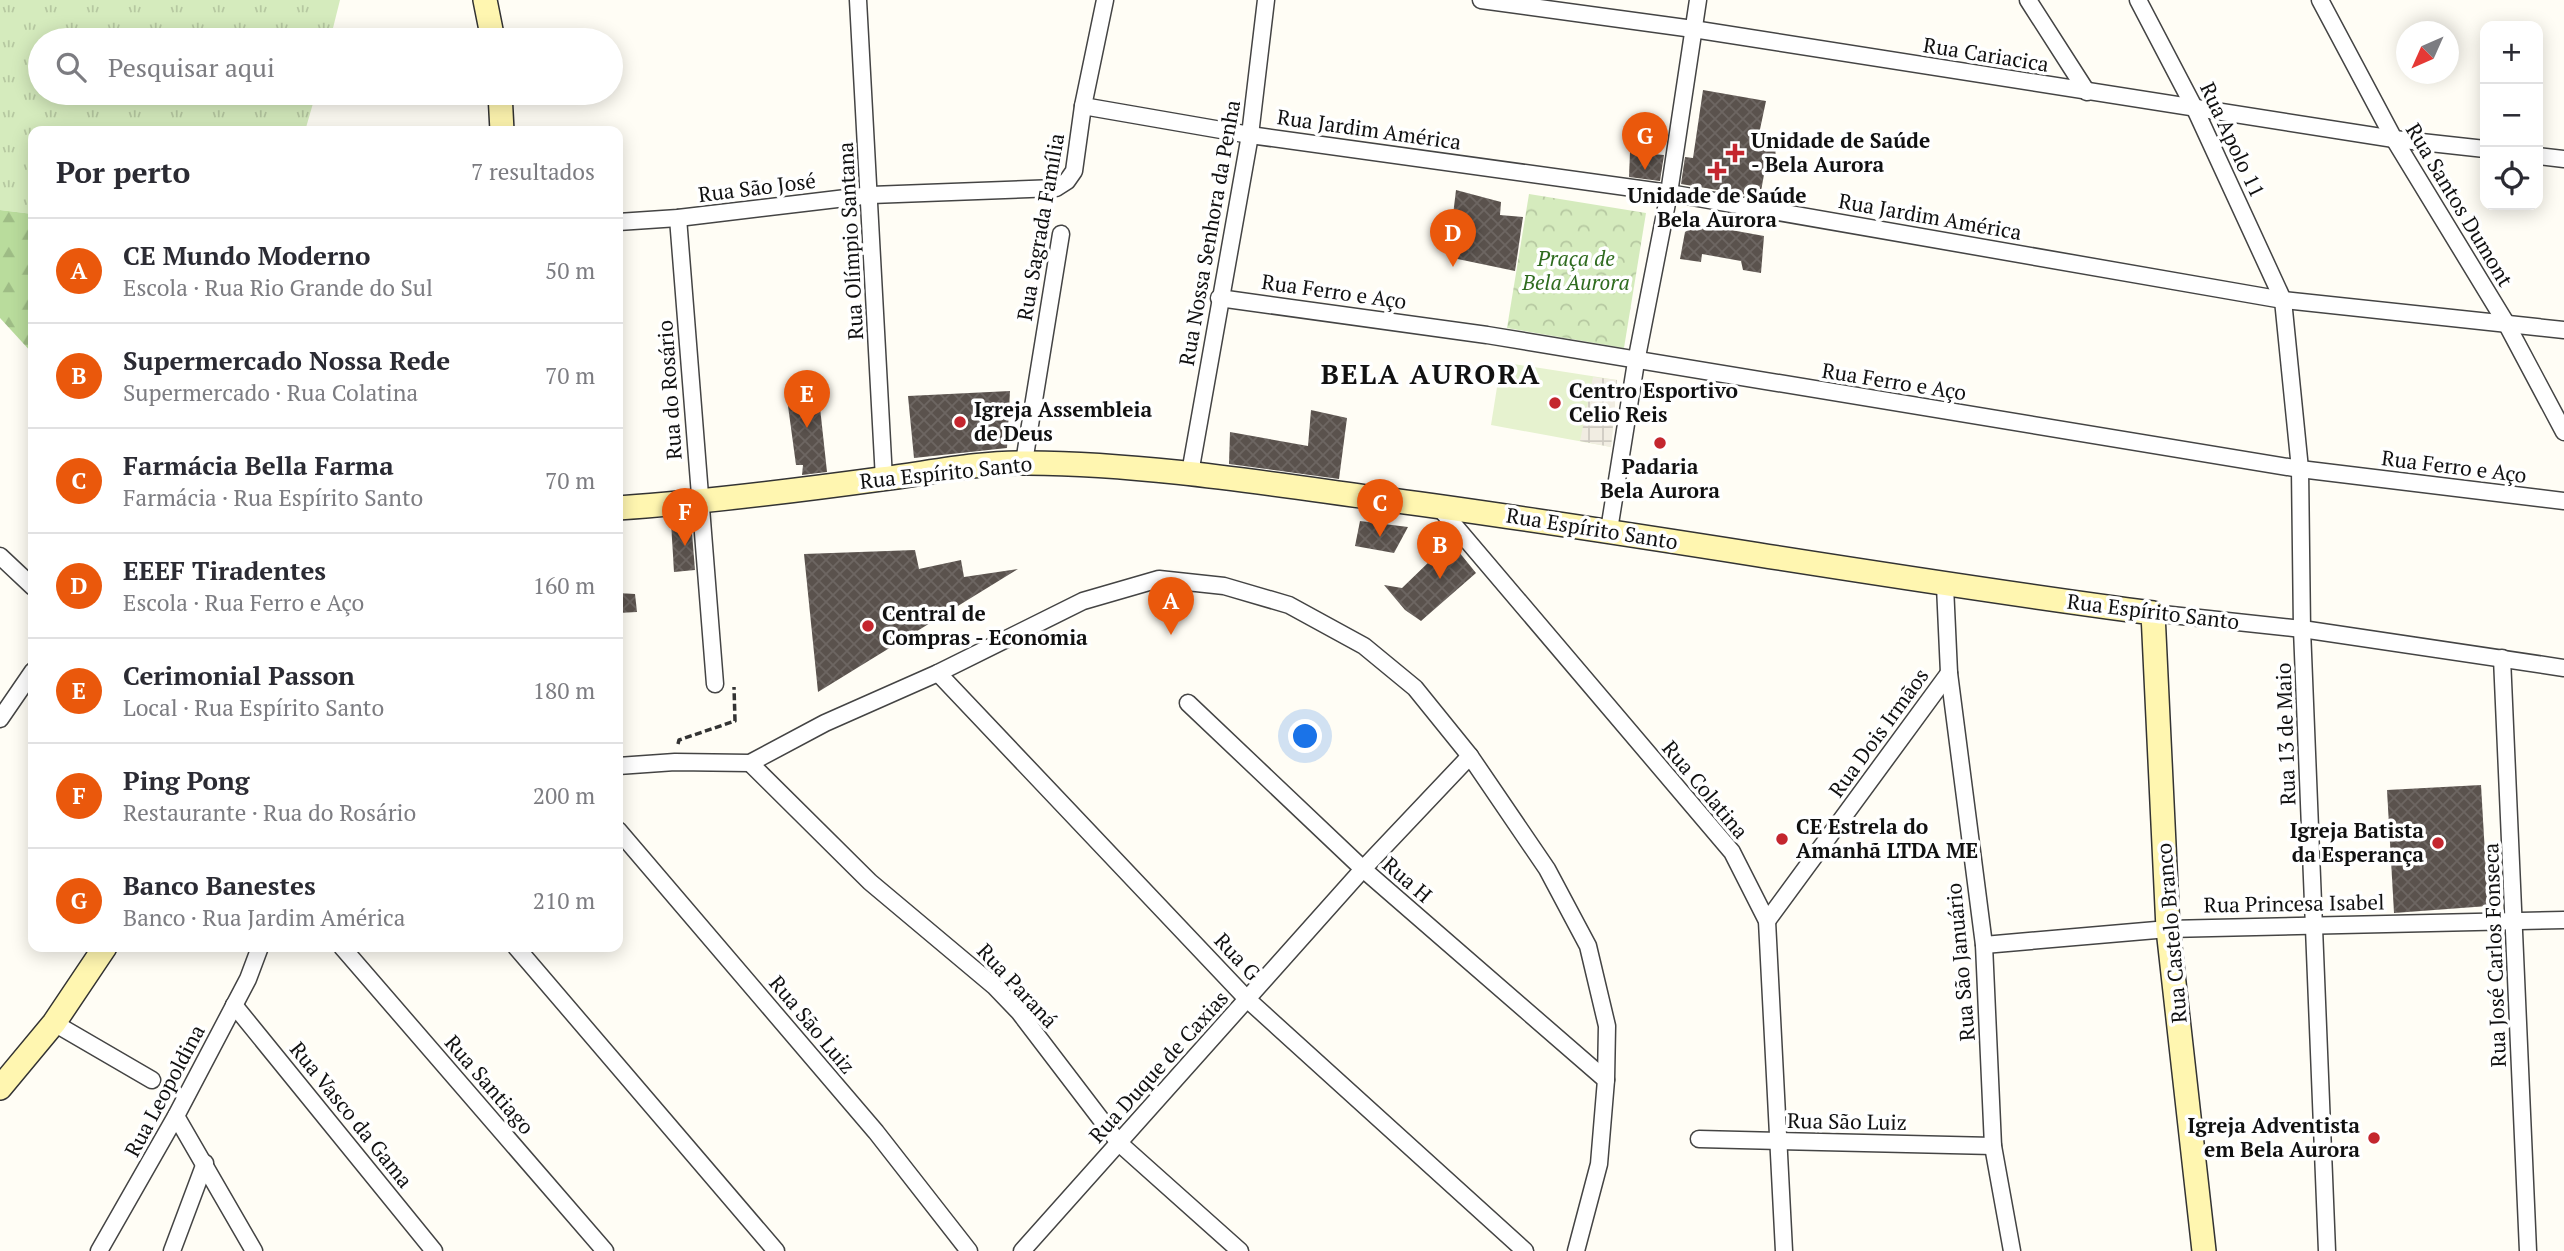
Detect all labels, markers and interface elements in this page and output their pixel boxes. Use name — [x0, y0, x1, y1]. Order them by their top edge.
north arrow — [2396, 21, 2459, 84]
map controls — [2480, 21, 2543, 210]
button: + — [2480, 21, 2543, 84]
search box — [28, 28, 623, 105]
street label: Rua Cariacica — [1921, 30, 2051, 78]
icon: search — [52, 48, 90, 86]
text: Pesquisar aqui — [108, 50, 275, 84]
street label: Rua Apolo 11 — [2194, 77, 2272, 202]
button: − — [2480, 84, 2543, 147]
street label: Rua Nossa Senhora da Penha — [1172, 97, 1246, 368]
street label: Rua Jardim América — [1275, 102, 1463, 156]
pin: G — [1622, 112, 1668, 170]
street label: Rua Santos Dumont — [2400, 118, 2520, 292]
place label: Unidade de Saúde - Bela Aurora — [1751, 126, 1930, 178]
street label: Rua Sagrada Família — [1010, 131, 1070, 323]
street label: Rua Olímpio Santana — [831, 141, 869, 341]
marker: Unidade de Saúde - Bela Aurora — [1725, 143, 1745, 163]
button: locate — [2480, 147, 2543, 210]
text: Por perto — [56, 152, 190, 192]
text: 7 resultados — [471, 156, 595, 187]
marker: Unidade de Saúde Bela Aurora — [1707, 161, 1727, 181]
street label: Rua São José — [697, 166, 817, 208]
place label: Unidade de Saúde Bela Aurora — [1627, 181, 1807, 233]
street label: Rua Jardim América — [1836, 186, 2024, 246]
pin: D — [1430, 209, 1476, 267]
text: CE Mundo Moderno — [123, 238, 370, 272]
park label: Praça de Bela Aurora — [1521, 244, 1630, 296]
text: A — [71, 255, 87, 286]
text: 50 m — [545, 255, 595, 286]
street label: Rua Ferro e Aço — [1260, 267, 1408, 315]
text: Escola · Rua Rio Grande do Sul — [123, 272, 433, 303]
street label: Rua do Rosário — [650, 319, 688, 461]
text: Supermercado Nossa Rede — [123, 343, 450, 377]
district label: BELA AURORA — [1321, 355, 1541, 392]
street label: Rua Ferro e Aço — [1820, 356, 1968, 406]
text: B — [72, 360, 86, 391]
text: 70 m — [545, 360, 595, 391]
pin: E — [784, 370, 830, 428]
place label: Centro Esportivo Celio Reis — [1569, 376, 1738, 428]
text: Supermercado · Rua Colatina — [123, 377, 418, 408]
place label: Igreja Assembleia de Deus — [974, 395, 1152, 447]
marker: Centro Esportivo Celio Reis — [1547, 395, 1563, 411]
marker: Igreja Assembleia de Deus — [952, 414, 968, 430]
marker: Padaria Bela Aurora — [1652, 435, 1668, 451]
street label: Rua Ferro e Aço — [2380, 443, 2528, 489]
text: Farmácia Bella Farma — [123, 448, 394, 482]
street label: Rua Espírito Santo — [858, 449, 1034, 495]
place label: Padaria Bela Aurora — [1600, 452, 1720, 504]
text: C — [72, 465, 87, 496]
text: 70 m — [545, 465, 595, 496]
pin: C — [1357, 479, 1403, 537]
text: Farmácia · Rua Espírito Santo — [123, 482, 423, 513]
pin: F — [662, 488, 708, 546]
street label: Rua Espírito Santo — [1504, 501, 1680, 555]
pin: B — [1417, 521, 1463, 579]
text: EEEF Tiradentes — [123, 553, 326, 587]
text: D — [71, 570, 87, 601]
text: 160 m — [533, 570, 595, 601]
pin: A — [1148, 577, 1194, 635]
text: Escola · Rua Ferro e Aço — [123, 587, 364, 618]
street label: Rua Espírito Santo — [2065, 587, 2241, 635]
place label: Central de Compras - Economia — [882, 599, 1088, 651]
marker: Central de Compras - Economia — [860, 618, 876, 634]
text: Cerimonial Passon — [123, 658, 355, 692]
street label: Rua Dois Irmãos — [1822, 662, 1934, 803]
street label: Rua 13 de Maio — [2269, 662, 2301, 806]
text: E — [72, 675, 86, 706]
text: 180 m — [533, 675, 595, 706]
text: Local · Rua Espírito Santo — [123, 692, 384, 723]
your location — [1288, 719, 1322, 753]
street label: Rua Colatina — [1657, 734, 1755, 845]
text: Ping Pong — [123, 763, 249, 797]
text: F — [72, 780, 86, 811]
text: 200 m — [533, 780, 595, 811]
text: Restaurante · Rua do Rosário — [123, 797, 416, 828]
place label: CE Estrela do Amanhã LTDA ME — [1796, 812, 1978, 864]
place label: Igreja Batista da Esperança — [2290, 816, 2424, 868]
marker: CE Estrela do Amanhã LTDA ME — [1774, 831, 1790, 847]
marker: Igreja Batista da Esperança — [2430, 835, 2446, 851]
street label: Rua Castelo Branco — [2149, 842, 2193, 1024]
street label: Rua José Carlos Fonseca — [2476, 842, 2512, 1068]
street label: Rua H — [1377, 850, 1438, 908]
text: Banco Banestes — [123, 868, 316, 902]
street label: Rua São Januário — [1939, 882, 1981, 1042]
text: G — [71, 885, 87, 916]
text: 210 m — [533, 885, 595, 916]
street label: Rua Princesa Isabel — [2203, 887, 2385, 919]
text: Banco · Rua Jardim América — [123, 902, 405, 933]
street label: Rua G — [1209, 926, 1267, 987]
street label: Rua Paraná — [971, 937, 1064, 1034]
street label: Rua São Luiz — [764, 969, 862, 1079]
street label: Rua Duque de Caxias — [1082, 984, 1234, 1148]
street label: Rua Leopoldina — [118, 1019, 211, 1161]
street label: Rua Santiago — [439, 1029, 541, 1140]
street label: Rua Vasco da Gama — [284, 1036, 420, 1193]
street label: Rua São Luiz — [1787, 1106, 1907, 1136]
place label: Igreja Adventista em Bela Aurora — [2188, 1111, 2360, 1163]
marker: Igreja Adventista em Bela Aurora — [2366, 1130, 2382, 1146]

